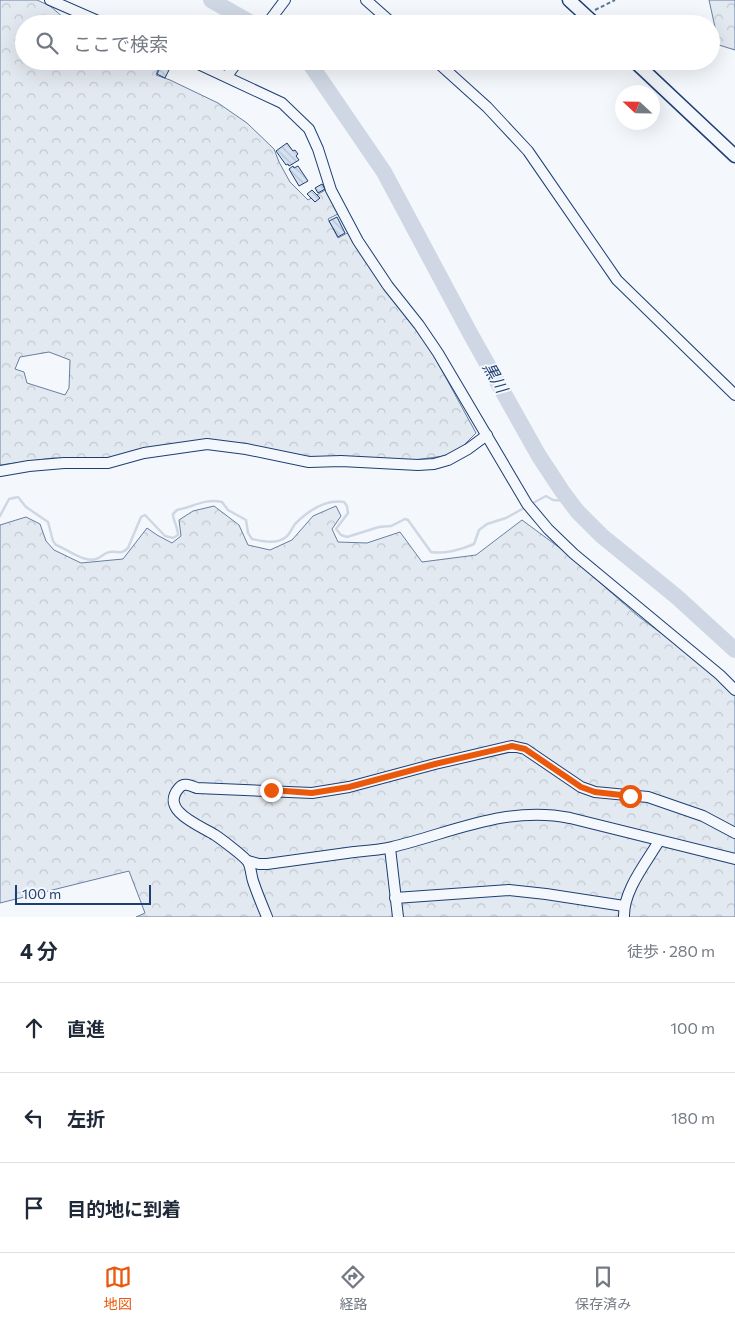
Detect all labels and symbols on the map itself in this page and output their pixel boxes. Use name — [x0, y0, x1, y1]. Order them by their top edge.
north arrow — [615, 85, 660, 130]
water label: 黒川 — [480, 358, 513, 397]
route end — [260, 779, 283, 802]
route start — [619, 785, 642, 808]
scale bar — [15, 882, 151, 905]

